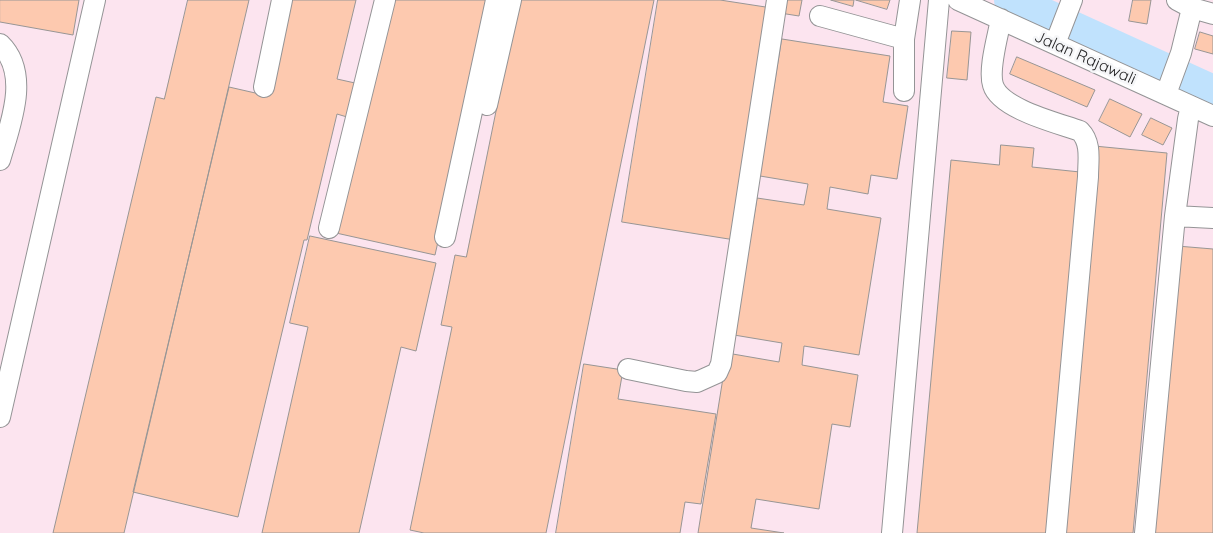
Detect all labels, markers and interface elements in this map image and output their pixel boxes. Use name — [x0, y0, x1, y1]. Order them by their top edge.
street label: Jalan Rajawali — [1031, 27, 1139, 89]

